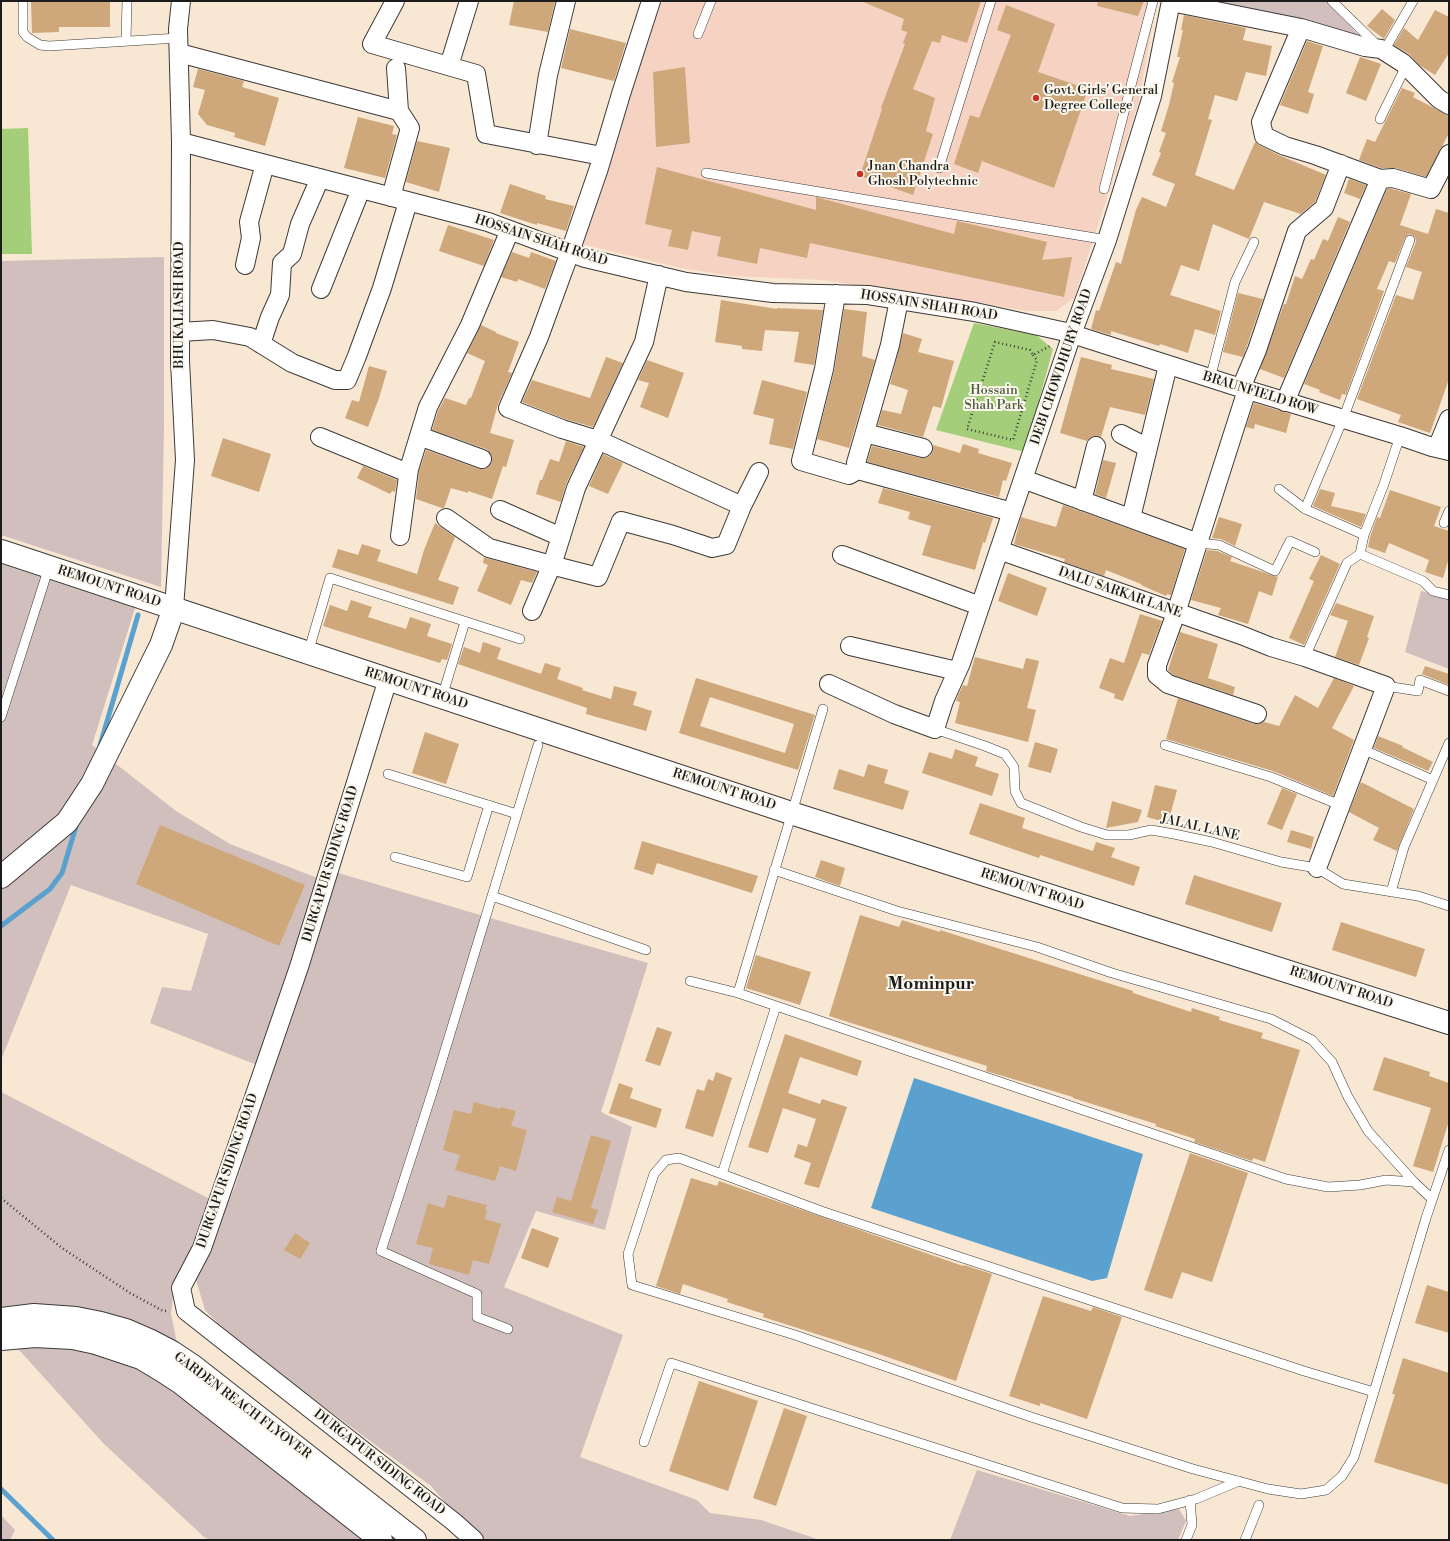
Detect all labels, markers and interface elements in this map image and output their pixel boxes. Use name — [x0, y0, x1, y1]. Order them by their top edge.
place label: Govt. Girls' General Degree College — [1044, 83, 1158, 114]
marker: Govt. Girls' General Degree College — [1031, 93, 1041, 103]
place label: Jnan Chandra Ghosh Polytechnic — [868, 159, 978, 190]
marker: Jnan Chandra Ghosh Polytechnic — [855, 169, 865, 179]
street label: HOSSAIN SHAH ROAD — [473, 212, 609, 270]
street label: BHUKALIASH ROAD — [172, 241, 188, 369]
street label: HOSSAIN SHAH ROAD — [859, 287, 999, 325]
street label: DEBI CHOWDHURY ROAD — [1028, 287, 1096, 447]
street label: BRAUNFIELD ROW — [1201, 369, 1319, 419]
park label: Hossain Shah Park — [964, 383, 1024, 414]
street label: REMOUNT ROAD — [55, 563, 163, 611]
street label: DALU SARKAR LANE — [1056, 564, 1184, 622]
street label: REMOUNT ROAD — [362, 665, 470, 713]
street label: REMOUNT ROAD — [670, 766, 778, 814]
street label: DURGAPUR SIDING ROAD — [300, 784, 362, 944]
street label: JALAL LANE — [1159, 811, 1241, 845]
street label: REMOUNT ROAD — [978, 866, 1086, 914]
street label: REMOUNT ROAD — [1287, 964, 1395, 1012]
district label: Mominpur — [888, 975, 974, 995]
street label: DURGAPUR SIDING ROAD — [194, 1091, 262, 1251]
street label: GARDEN REACH FLYOVER — [170, 1349, 314, 1463]
street label: DURGAPUR SIDING ROAD — [310, 1407, 448, 1519]

